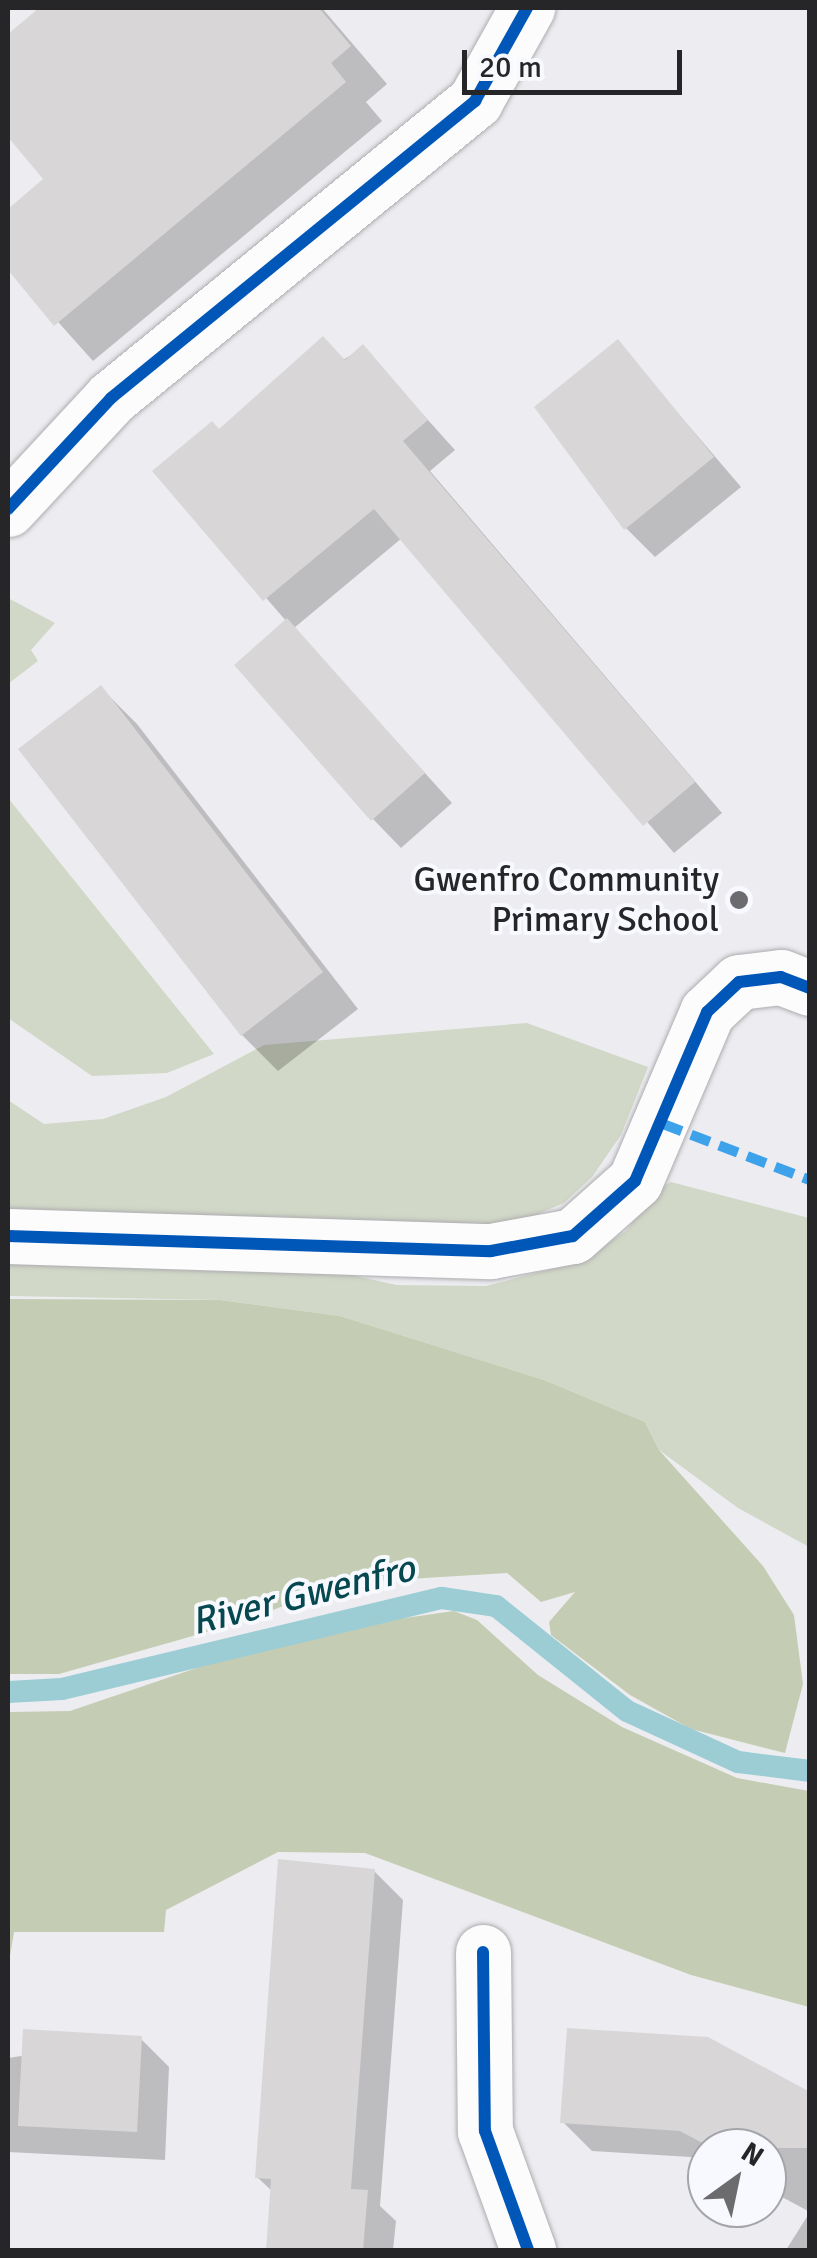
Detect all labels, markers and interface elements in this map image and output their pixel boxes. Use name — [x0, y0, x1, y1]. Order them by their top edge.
scale bar — [467, 30, 687, 92]
text: 20 m — [479, 49, 542, 86]
place label: Gwenfro Community Primary School — [413, 859, 719, 941]
marker: Gwenfro Community Primary School — [728, 889, 750, 911]
water label: River Gwenfro — [187, 1545, 419, 1645]
north arrow — [687, 2128, 787, 2228]
text: N — [735, 2135, 770, 2174]

